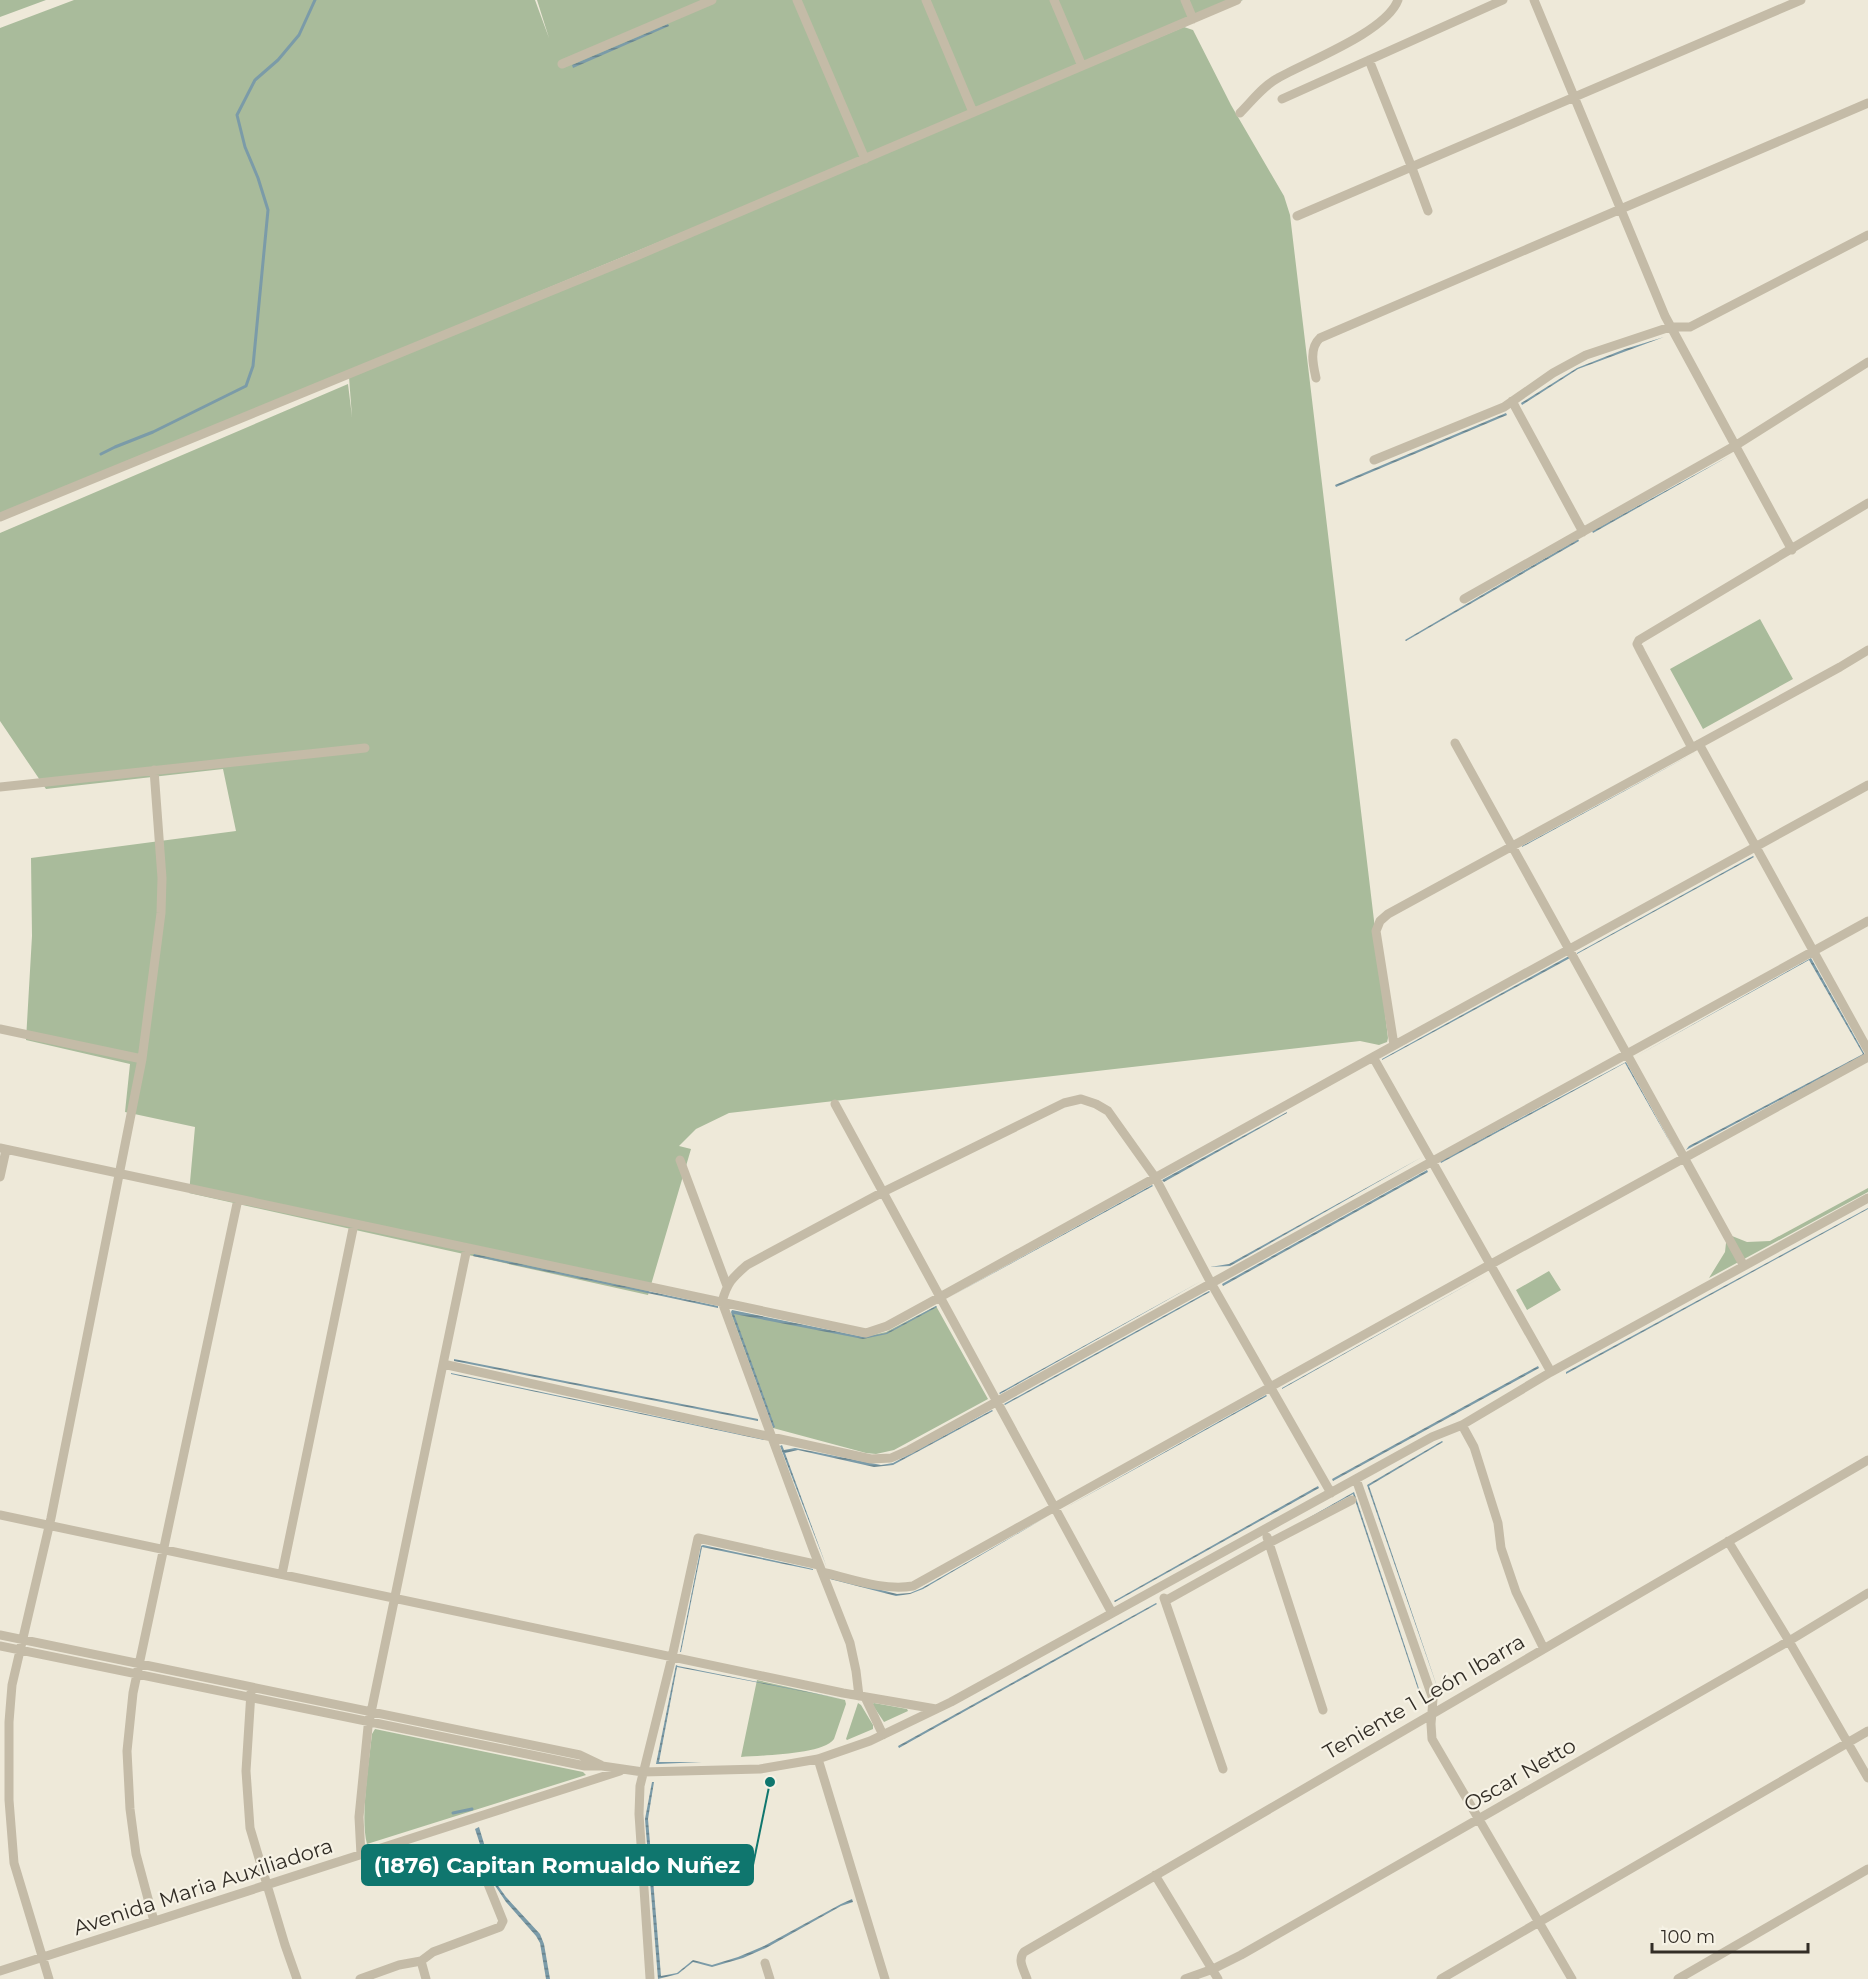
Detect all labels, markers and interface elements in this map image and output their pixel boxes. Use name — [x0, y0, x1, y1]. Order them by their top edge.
street label: Teniente 1 León Ibarra — [1319, 1629, 1529, 1765]
street label: Oscar Netto — [1459, 1732, 1580, 1817]
street label: Avenida Maria Auxiliadora — [70, 1833, 336, 1940]
callout: (1876) Capitan Romualdo Nuñez — [362, 1845, 753, 1885]
text: (1876) Capitan Romualdo Nuñez — [374, 1852, 740, 1879]
scale bar — [1652, 1916, 1808, 1954]
text: 100 m — [1661, 1926, 1715, 1948]

